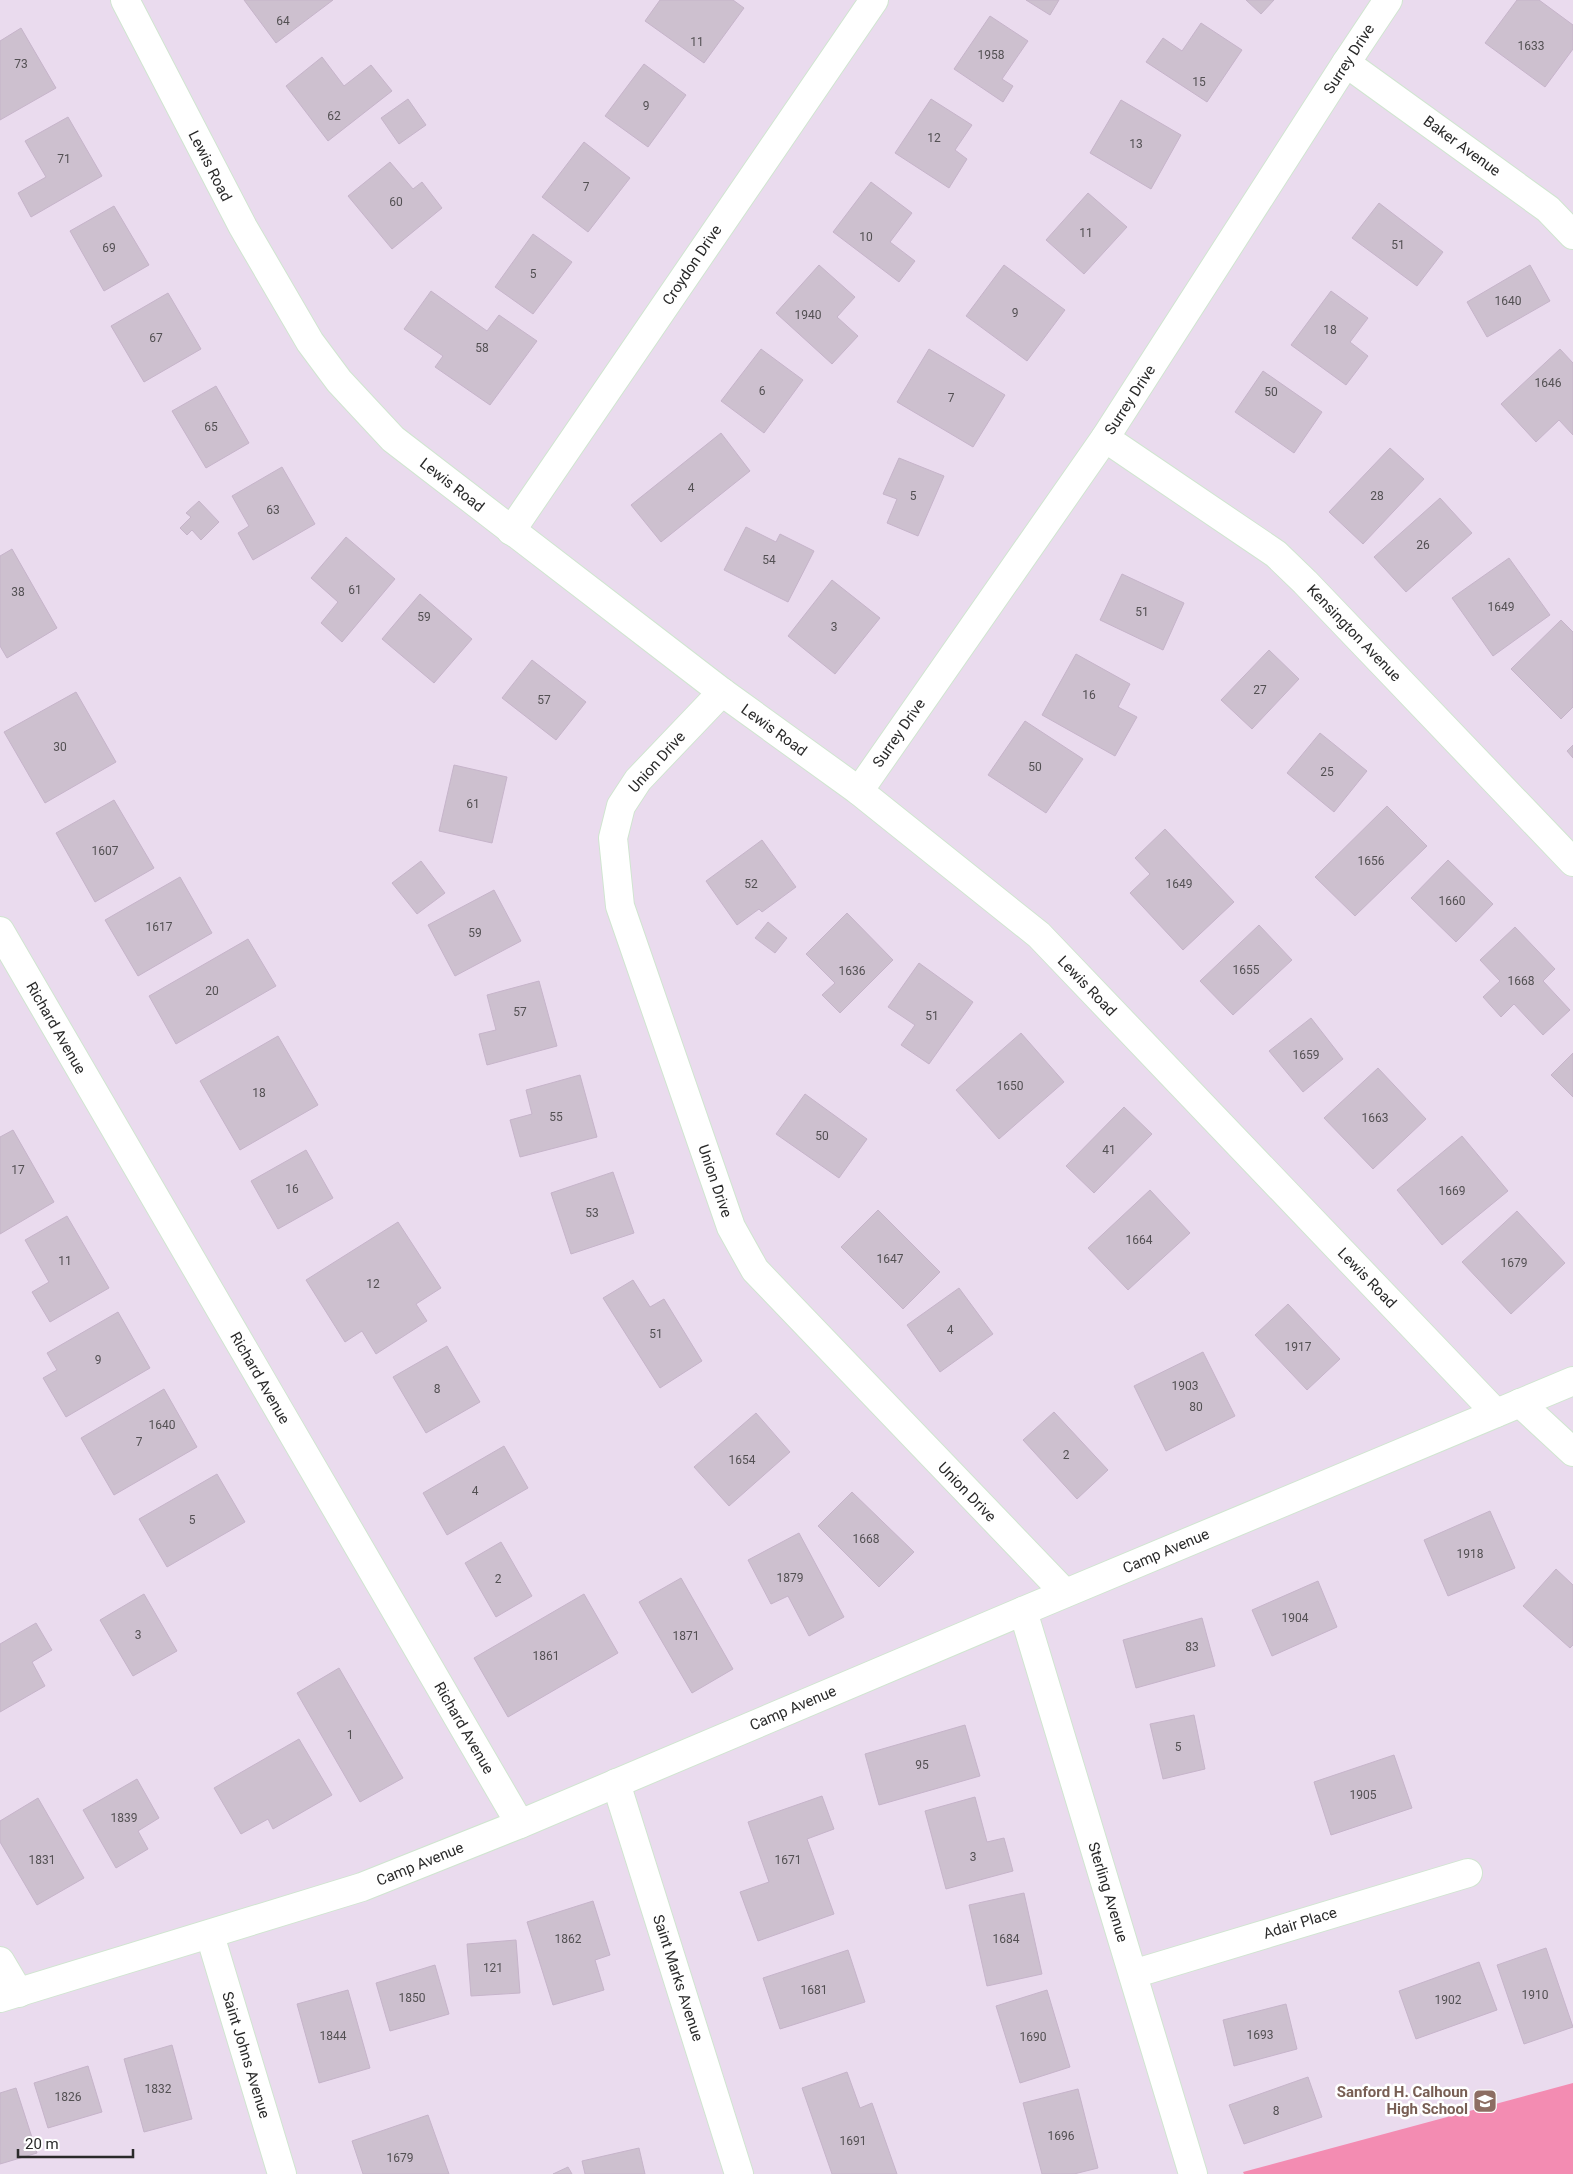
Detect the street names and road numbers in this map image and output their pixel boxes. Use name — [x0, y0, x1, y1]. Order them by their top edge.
street label: Surrey Drive — [1320, 21, 1378, 97]
street label: Baker Avenue — [1420, 112, 1504, 180]
street label: Lewis Road — [185, 128, 235, 204]
street label: Croydon Drive — [659, 221, 725, 309]
street label: Surrey Drive — [1101, 362, 1159, 438]
street label: Lewis Road — [416, 454, 488, 516]
street label: Kensington Avenue — [1303, 581, 1405, 685]
street label: Surrey Drive — [869, 695, 929, 771]
street label: Lewis Road — [738, 700, 810, 760]
street label: Union Drive — [625, 728, 689, 796]
street label: Lewis Road — [1054, 952, 1120, 1020]
street label: Richard Avenue — [22, 979, 90, 1077]
street label: Union Drive — [694, 1142, 736, 1220]
street label: Lewis Road — [1334, 1244, 1400, 1312]
street label: Richard Avenue — [226, 1329, 294, 1427]
street label: Union Drive — [934, 1458, 1000, 1526]
street label: Camp Avenue — [1120, 1525, 1212, 1577]
street label: Richard Avenue — [430, 1679, 498, 1777]
street label: Camp Avenue — [747, 1682, 839, 1734]
street label: Camp Avenue — [374, 1838, 466, 1890]
street label: Sterling Avenue — [1084, 1840, 1132, 1944]
street label: Adair Place — [1261, 1903, 1339, 1943]
street label: Saint Marks Avenue — [649, 1912, 707, 2044]
street label: Saint Johns Avenue — [218, 1989, 274, 2121]

